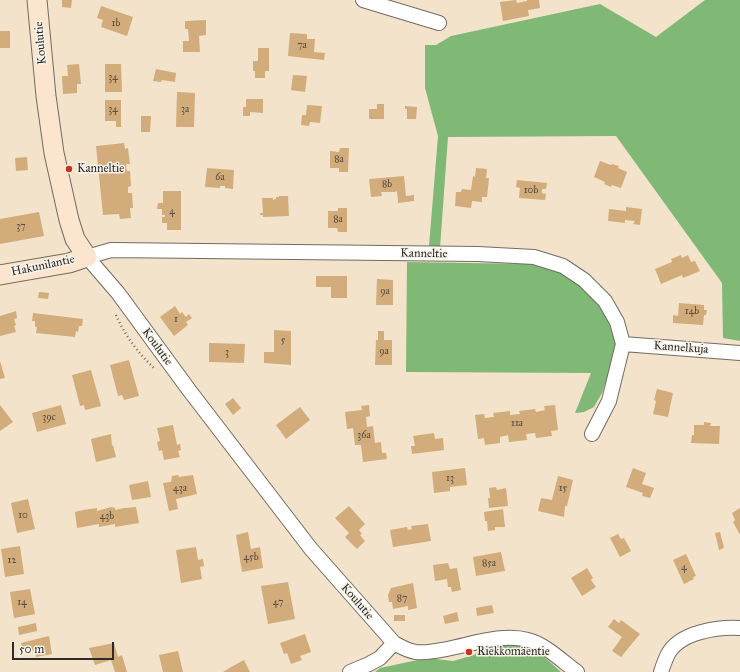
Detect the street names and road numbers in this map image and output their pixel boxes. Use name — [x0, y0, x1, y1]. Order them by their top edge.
street label: Koulutie — [32, 21, 50, 65]
street label: Kanneltie — [400, 246, 448, 262]
street label: Hakunilantie — [10, 252, 76, 280]
street label: Koulutie — [139, 325, 175, 369]
street label: Kannelkuja — [653, 339, 709, 357]
street label: Koulutie — [337, 581, 377, 623]

